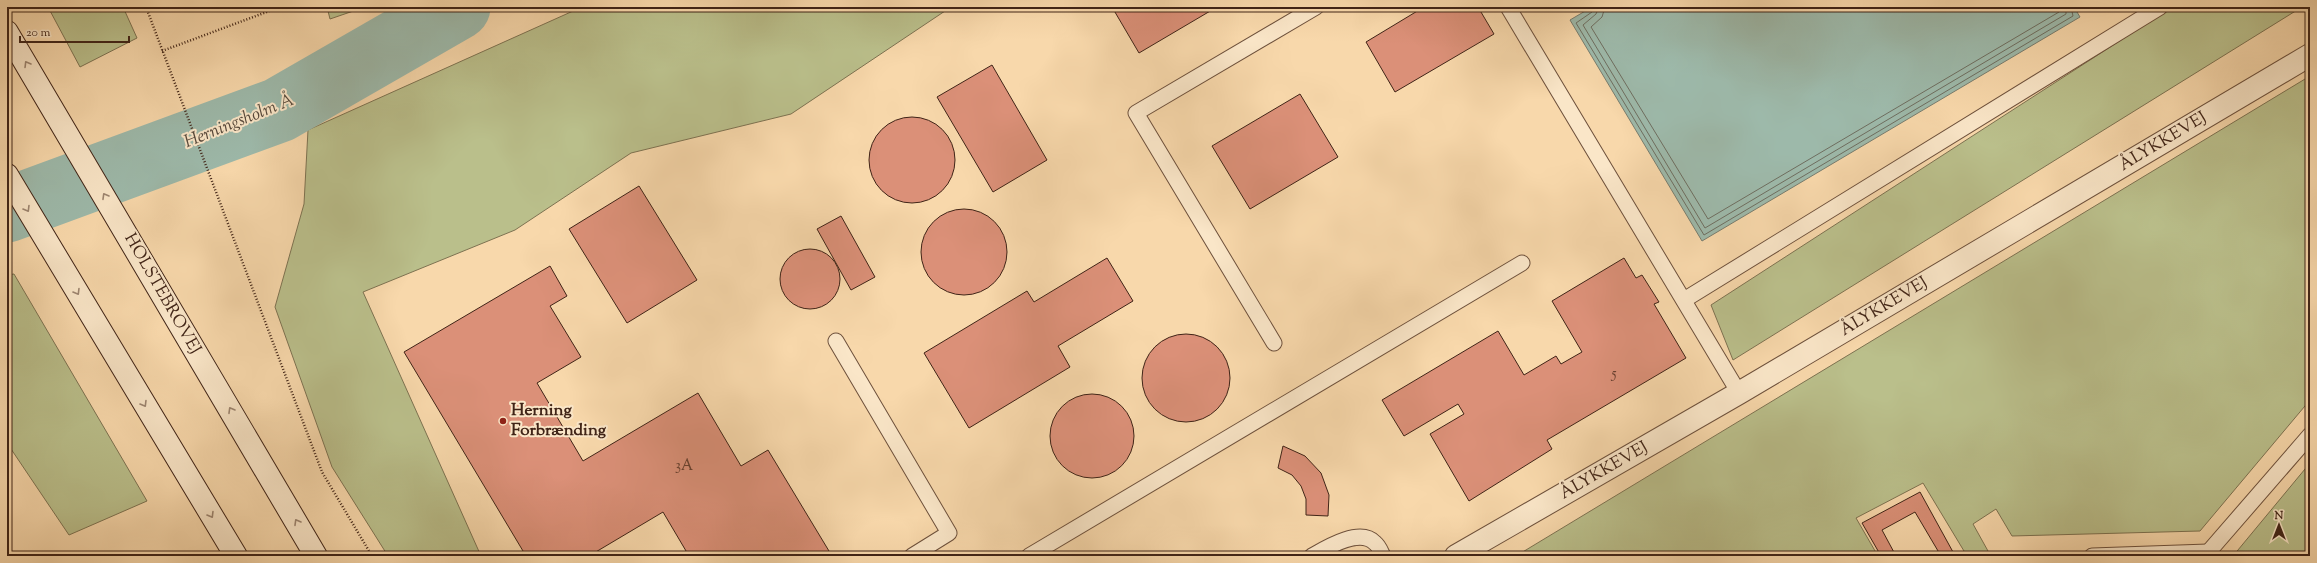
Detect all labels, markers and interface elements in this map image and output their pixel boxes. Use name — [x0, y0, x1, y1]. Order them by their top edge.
scale bar — [20, 18, 129, 44]
text: 20 m — [26, 24, 51, 42]
one-way arrow — [24, 61, 31, 68]
water label: Herningsholm Å — [180, 88, 298, 156]
street label: ÅLYKKEVEJ — [2115, 106, 2211, 178]
one-way arrow — [102, 193, 109, 200]
one-way arrow — [22, 205, 30, 212]
street label: HOLSTEBROVEJ — [118, 229, 206, 359]
street label: ÅLYKKEVEJ — [1836, 271, 1932, 343]
one-way arrow — [73, 288, 80, 295]
house number: 5 — [1610, 364, 1617, 385]
place label: Herning Forbrænding — [511, 399, 607, 443]
one-way arrow — [140, 400, 147, 407]
one-way arrow — [228, 407, 235, 414]
marker: Herning Forbrænding — [498, 416, 508, 426]
street label: ÅLYKKEVEJ — [1555, 436, 1653, 506]
house number: 3A — [675, 456, 693, 477]
north arrow — [2259, 505, 2299, 545]
text: N — [2274, 508, 2284, 524]
one-way arrow — [206, 511, 214, 518]
one-way arrow — [294, 519, 301, 526]

